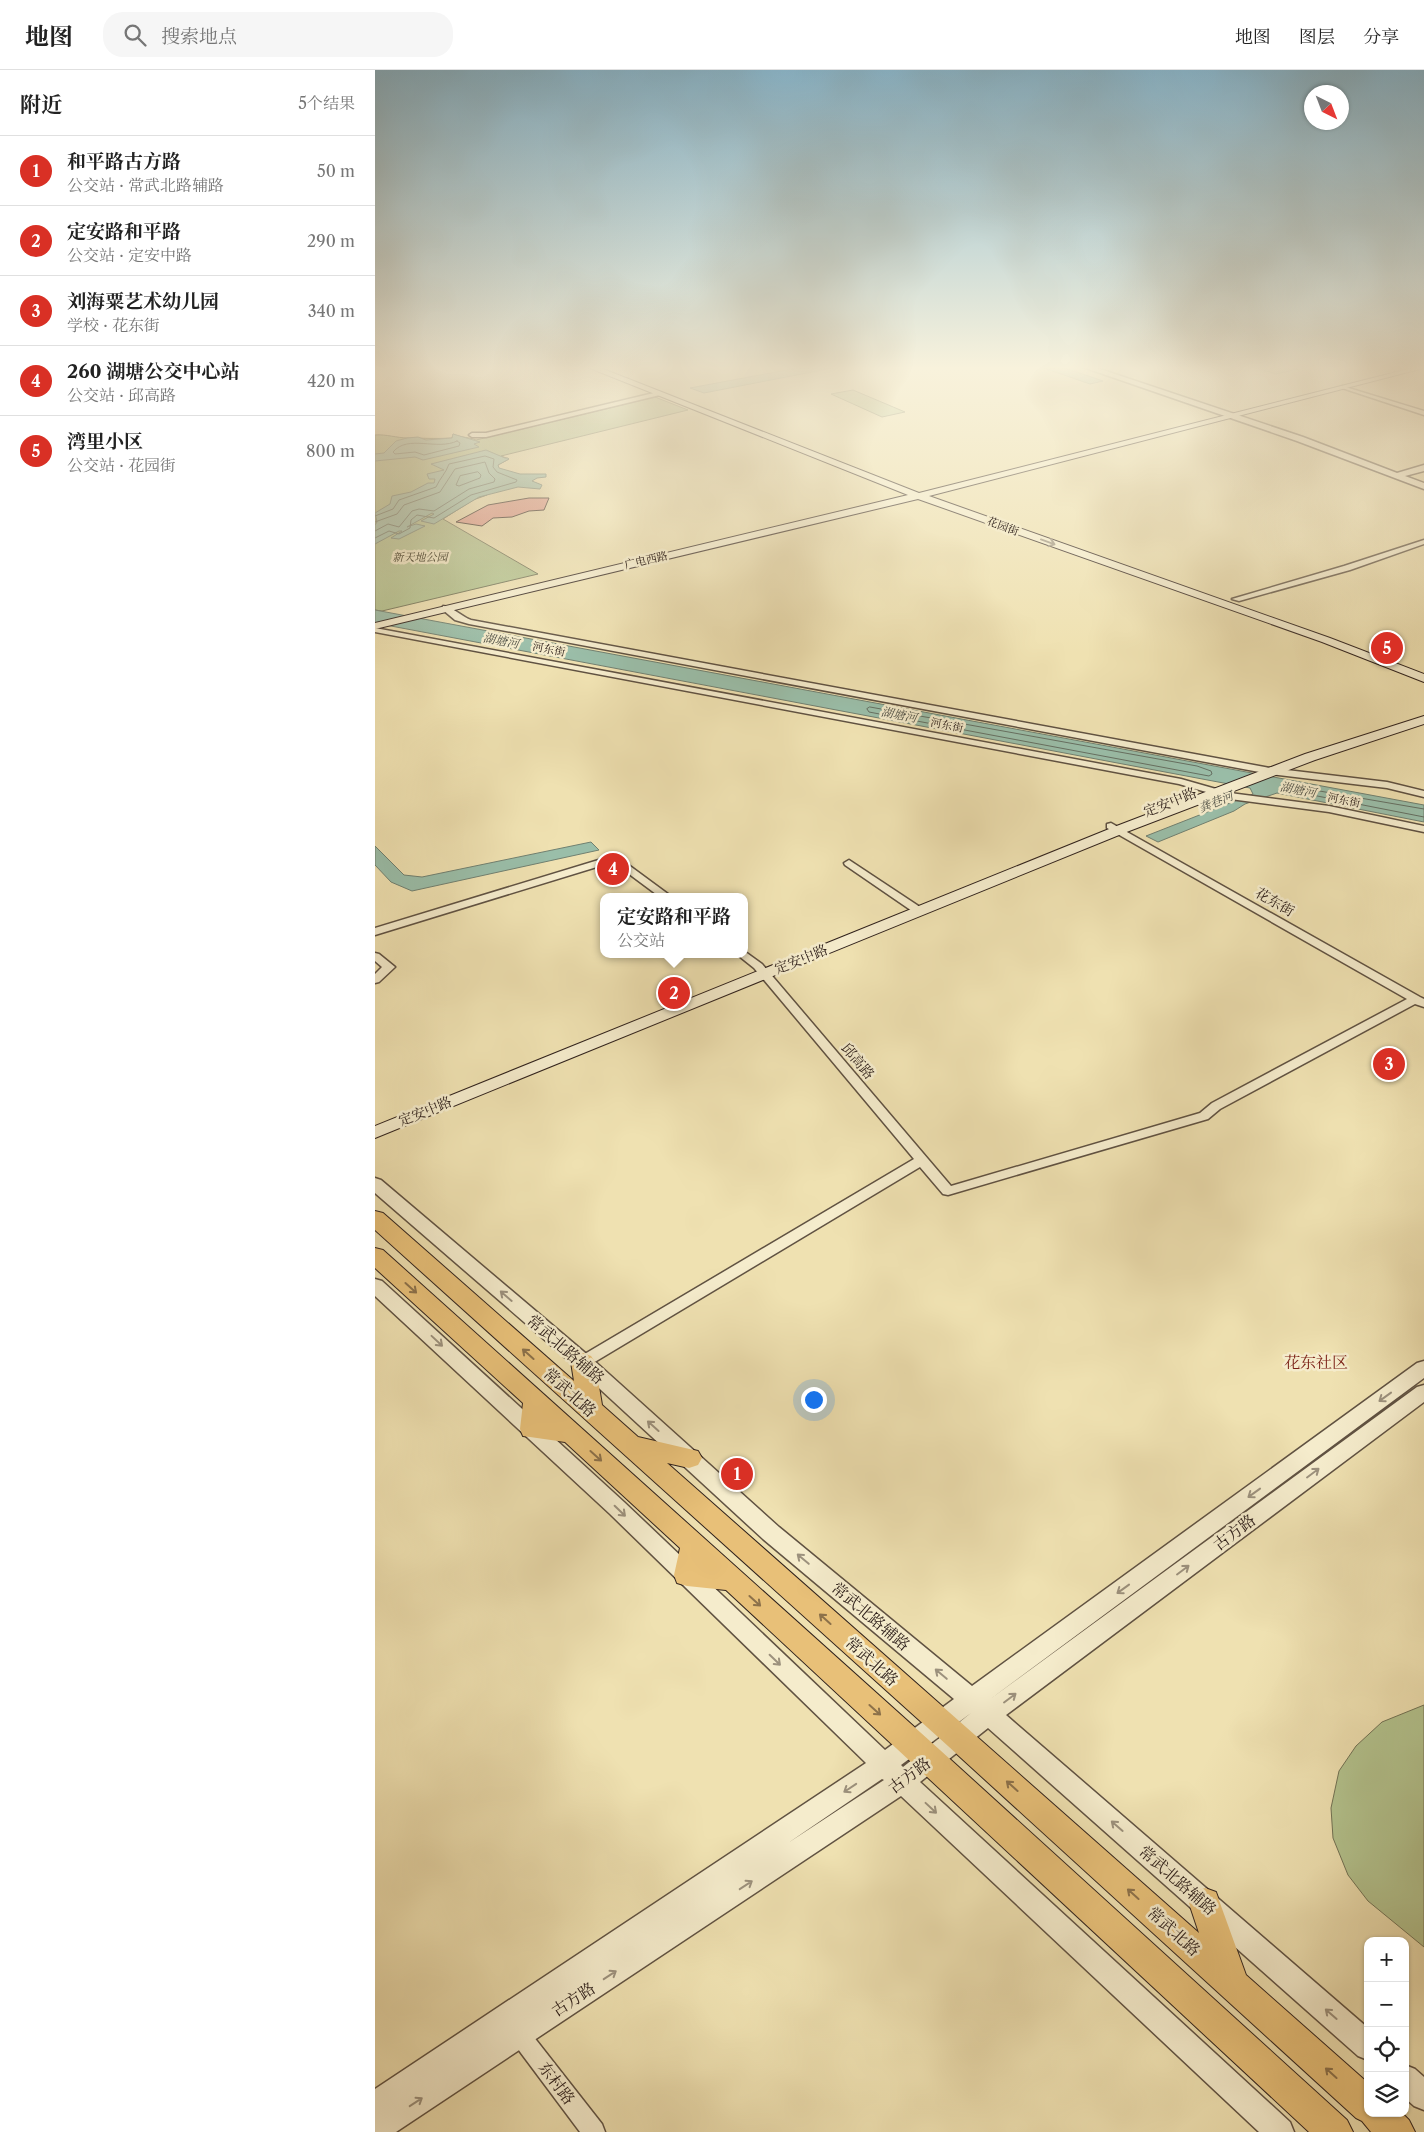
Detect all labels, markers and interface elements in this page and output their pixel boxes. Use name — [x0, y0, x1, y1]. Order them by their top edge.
search box — [103, 12, 453, 57]
icon: search — [121, 21, 149, 49]
text: 地图 — [25, 22, 73, 51]
text: 搜索地点 — [161, 25, 237, 48]
text: 地图 — [1235, 26, 1271, 48]
text: 图层 — [1299, 26, 1335, 48]
text: 分享 — [1363, 26, 1399, 48]
north arrow — [1304, 85, 1349, 130]
text: 附近 — [20, 92, 62, 117]
text: 5个结果 — [298, 93, 355, 113]
text: 和平路古方路 — [67, 150, 181, 173]
text: 1 — [32, 161, 40, 181]
text: 50 m — [317, 161, 355, 181]
text: 公交站 · 常武北路辅路 — [67, 175, 224, 195]
text: 定安路和平路 — [67, 220, 181, 243]
text: 2 — [31, 231, 41, 251]
text: 290 m — [307, 231, 355, 251]
text: 公交站 · 定安中路 — [67, 245, 192, 265]
text: 刘海粟艺术幼儿园 — [67, 290, 219, 313]
text: 3 — [31, 301, 41, 321]
text: 340 m — [308, 301, 355, 321]
text: 学校 · 花东街 — [67, 315, 160, 335]
text: 260 湖塘公交中心站 — [67, 360, 239, 383]
text: 4 — [31, 371, 41, 391]
text: 420 m — [307, 371, 355, 391]
text: 公交站 · 邱高路 — [67, 385, 176, 405]
text: 湾里小区 — [67, 430, 143, 453]
text: 5 — [32, 441, 40, 461]
text: 800 m — [306, 441, 355, 461]
text: 公交站 · 花园街 — [67, 455, 176, 475]
street label: 花园街 — [985, 514, 1021, 538]
one-way arrow — [1039, 538, 1055, 547]
street label: 广电西路 — [623, 548, 669, 572]
park label: 新天地公园 — [393, 550, 449, 564]
pin: 5 — [1371, 629, 1403, 667]
water label: 湖塘河 — [482, 630, 522, 652]
street label: 河东街 — [531, 639, 567, 659]
water label: 湖塘河 — [880, 704, 920, 726]
street label: 河东街 — [929, 715, 965, 735]
water label: 湖塘河 — [1279, 779, 1319, 801]
street label: 定安中路 — [1141, 783, 1199, 821]
water label: 龚巷河 — [1196, 787, 1237, 815]
street label: 河东街 — [1326, 790, 1362, 810]
pin: 4 — [597, 850, 629, 888]
street label: 花东街 — [1252, 884, 1298, 920]
popup — [600, 893, 748, 958]
text: 定安路和平路 — [617, 905, 731, 928]
text: 公交站 — [617, 930, 665, 950]
street label: 定安中路 — [772, 940, 830, 978]
pin: 2 — [658, 974, 690, 1012]
street label: 邱高路 — [838, 1039, 878, 1083]
pin: 3 — [1373, 1045, 1405, 1083]
street label: 定安中路 — [396, 1092, 454, 1130]
one-way arrow — [405, 1282, 418, 1294]
one-way arrow — [500, 1291, 513, 1302]
street label: 常武北路辅路 — [523, 1310, 609, 1388]
one-way arrow — [431, 1335, 443, 1347]
one-way arrow — [521, 1348, 534, 1360]
district label: 花东社区 — [1284, 1352, 1348, 1372]
street label: 常武北路 — [540, 1363, 600, 1421]
your location — [801, 1387, 827, 1413]
one-way arrow — [1378, 1392, 1392, 1402]
one-way arrow — [647, 1420, 660, 1432]
one-way arrow — [590, 1450, 603, 1462]
pin: 1 — [721, 1455, 753, 1493]
one-way arrow — [1306, 1468, 1320, 1479]
one-way arrow — [1247, 1488, 1261, 1498]
one-way arrow — [614, 1505, 627, 1517]
street label: 古方路 — [1209, 1510, 1259, 1554]
one-way arrow — [797, 1554, 810, 1565]
one-way arrow — [1176, 1565, 1190, 1575]
street label: 常武北路辅路 — [828, 1577, 914, 1655]
one-way arrow — [1116, 1584, 1130, 1594]
one-way arrow — [749, 1595, 762, 1607]
one-way arrow — [819, 1613, 832, 1625]
street label: 常武北路 — [842, 1632, 902, 1690]
one-way arrow — [769, 1654, 782, 1666]
one-way arrow — [935, 1668, 948, 1679]
one-way arrow — [1003, 1693, 1017, 1703]
one-way arrow — [869, 1704, 882, 1716]
street label: 古方路 — [884, 1753, 934, 1797]
one-way arrow — [1005, 1780, 1018, 1791]
one-way arrow — [843, 1783, 857, 1793]
one-way arrow — [925, 1802, 937, 1814]
one-way arrow — [1111, 1820, 1124, 1832]
street label: 常武北路辅路 — [1135, 1841, 1221, 1919]
one-way arrow — [738, 1880, 752, 1890]
one-way arrow — [1126, 1888, 1139, 1900]
street label: 常武北路 — [1144, 1902, 1204, 1960]
map controls — [1364, 1937, 1409, 2117]
button: + — [1364, 1937, 1409, 1982]
one-way arrow — [603, 1969, 617, 1980]
street label: 古方路 — [547, 1978, 599, 2020]
button: − — [1364, 1982, 1409, 2027]
one-way arrow — [1325, 2008, 1338, 2020]
button: locate — [1364, 2027, 1409, 2072]
street label: 东村路 — [535, 2058, 579, 2108]
one-way arrow — [1325, 2067, 1338, 2079]
button: layers — [1364, 2072, 1409, 2117]
one-way arrow — [408, 2097, 422, 2107]

